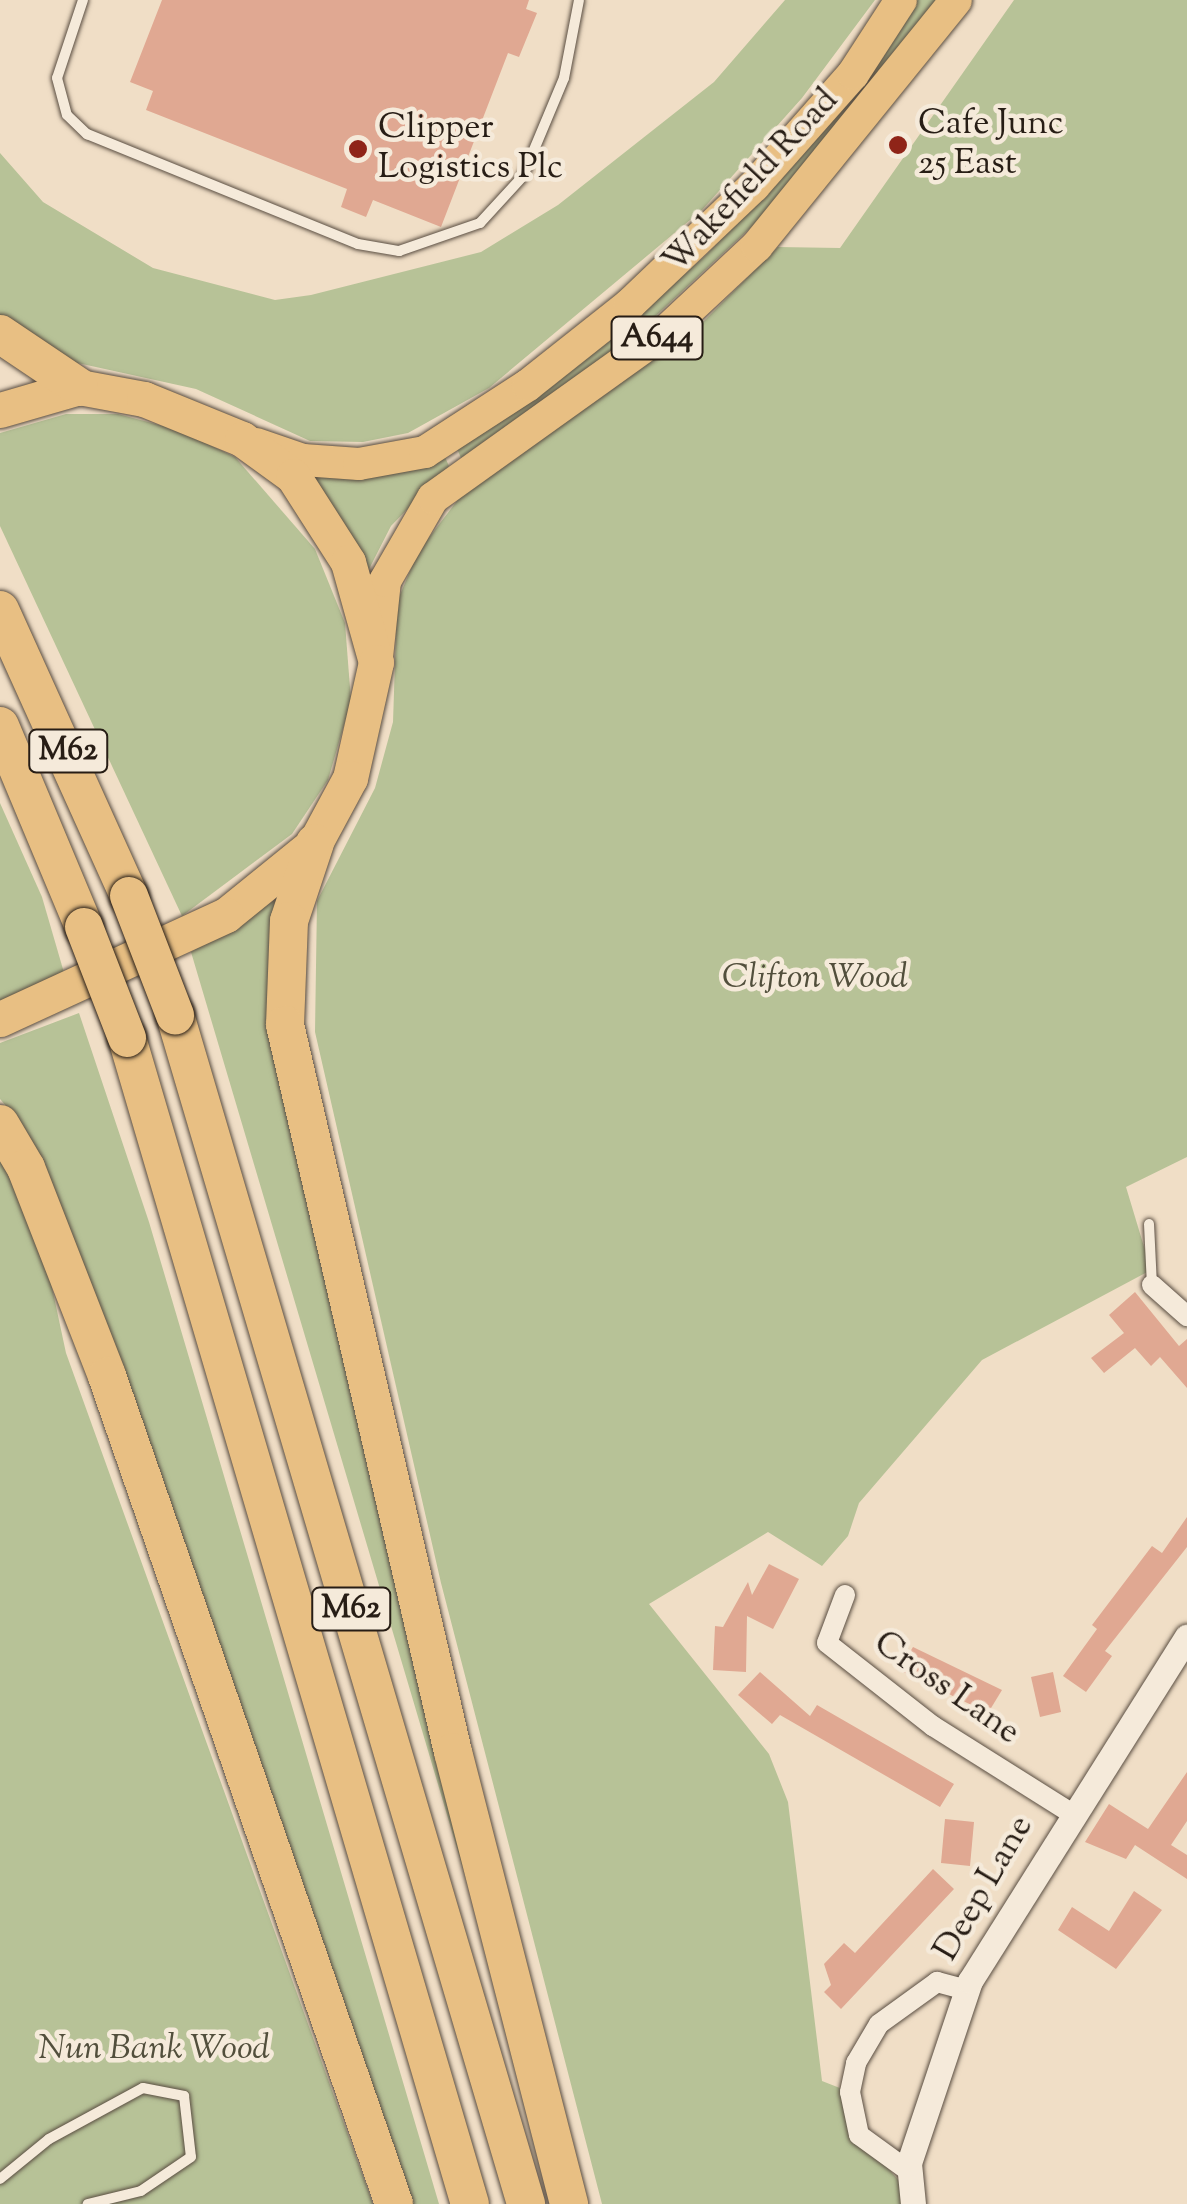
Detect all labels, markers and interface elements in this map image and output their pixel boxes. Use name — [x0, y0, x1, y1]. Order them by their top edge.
street label: Wakefield Road — [655, 81, 849, 283]
place label: Cafe Junc 25 East — [918, 104, 1063, 186]
place label: Clipper Logistics Plc — [378, 108, 563, 190]
marker: Cafe Junc 25 East — [887, 134, 909, 156]
marker: Clipper Logistics Plc — [347, 138, 369, 160]
road number: A644 — [610, 311, 704, 365]
road number: M62 — [28, 724, 108, 778]
park label: Clifton Wood — [722, 958, 908, 1000]
road number: M62 — [311, 1582, 391, 1636]
street label: Cross Lane — [865, 1623, 1027, 1755]
street label: Deep Lane — [927, 1809, 1043, 1969]
park label: Nun Bank Wood — [38, 2029, 270, 2071]

